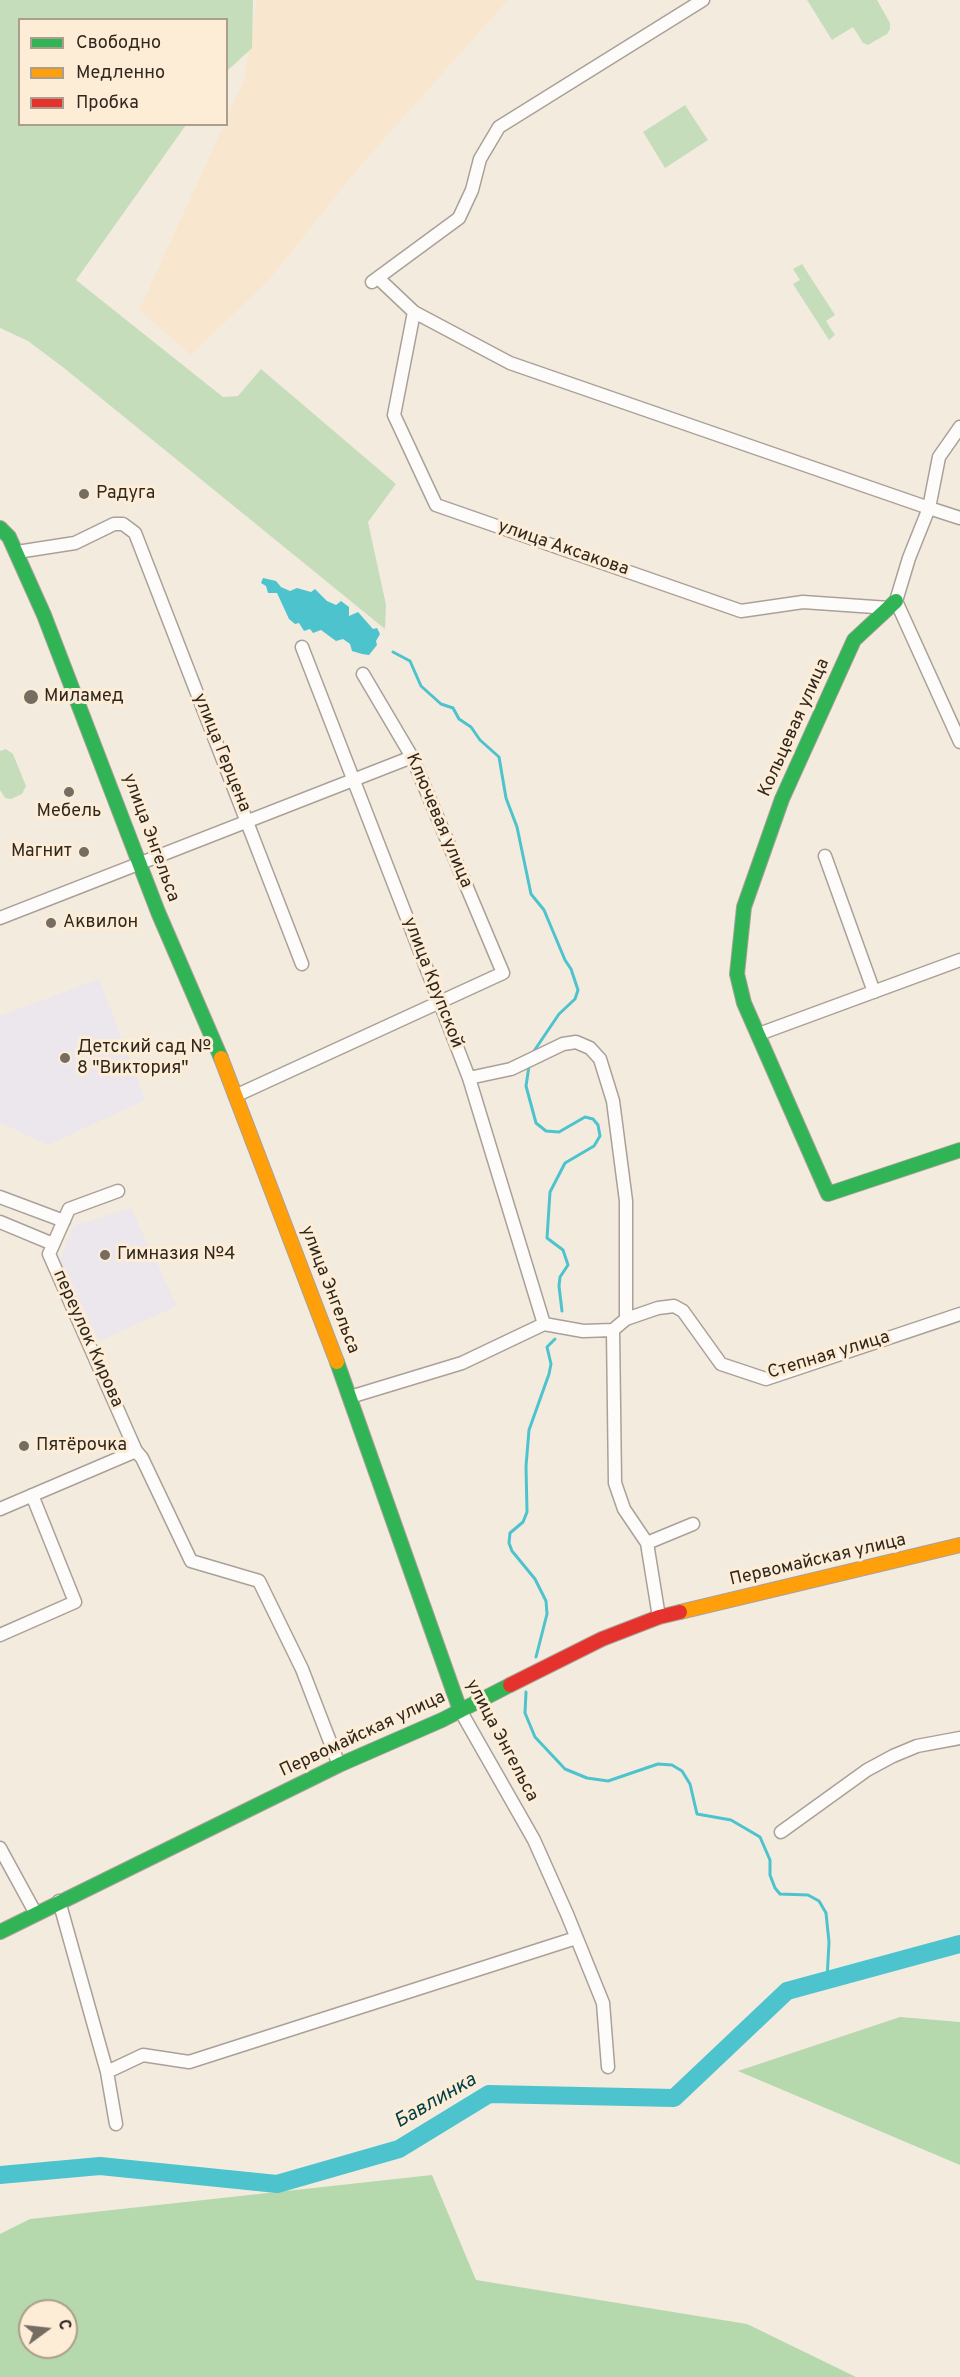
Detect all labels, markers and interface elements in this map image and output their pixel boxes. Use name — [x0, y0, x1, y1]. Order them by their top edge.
legend — [18, 18, 228, 126]
text: Свободно — [76, 32, 161, 55]
text: Медленно — [76, 62, 165, 85]
text: Пробка — [76, 92, 139, 115]
place label: Радуга — [96, 483, 155, 505]
marker: Радуга — [77, 487, 91, 501]
street label: улица Аксакова — [495, 516, 631, 582]
street label: Кольцевая улица — [755, 656, 835, 800]
place label: Миламед — [44, 686, 124, 708]
marker: Миламед — [22, 688, 40, 706]
street label: улица Герцена — [187, 691, 255, 815]
street label: Ключевая улица — [400, 750, 476, 892]
street label: улица Энгельса — [117, 771, 183, 905]
marker: Мебель — [62, 785, 76, 799]
place label: Мебель — [37, 801, 101, 823]
place label: Магнит — [11, 841, 72, 863]
marker: Магнит — [77, 845, 91, 859]
place label: Аквилон — [63, 912, 138, 934]
street label: улица Крупской — [397, 915, 467, 1051]
marker: Аквилон — [44, 916, 58, 930]
place label: Детский сад № 8 "Виктория" — [77, 1037, 211, 1080]
marker: Детский сад № 8 "Виктория" — [58, 1051, 72, 1065]
street label: улица Энгельса — [295, 1223, 363, 1357]
place label: Гимназия №4 — [117, 1244, 235, 1266]
marker: Гимназия №4 — [98, 1248, 112, 1262]
street label: переулок Кирова — [47, 1267, 127, 1411]
street label: Степная улица — [765, 1327, 893, 1385]
place label: Пятёрочка — [36, 1435, 127, 1457]
marker: Пятёрочка — [17, 1439, 31, 1453]
street label: Первомайская улица — [728, 1530, 908, 1592]
street label: улица Энгельса — [460, 1676, 542, 1806]
street label: Первомайская улица — [277, 1687, 449, 1783]
water label: Бавлинка — [391, 2069, 481, 2135]
north arrow — [18, 2299, 78, 2359]
text: С — [52, 2317, 74, 2332]

